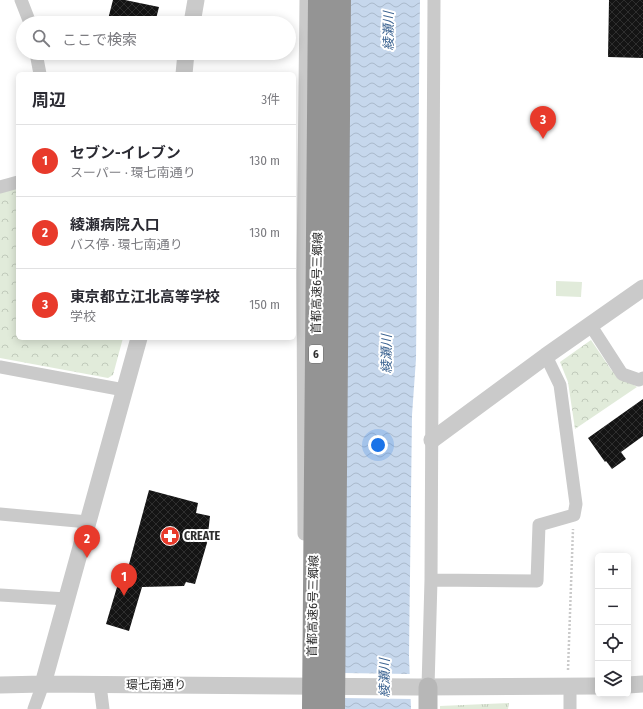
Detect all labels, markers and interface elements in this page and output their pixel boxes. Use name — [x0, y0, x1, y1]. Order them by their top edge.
water label: 綾瀬川 — [381, 10, 396, 51]
search box — [16, 16, 296, 60]
icon: search — [30, 27, 52, 49]
text: ここで検索 — [62, 31, 137, 49]
text: 周辺 — [32, 90, 66, 111]
text: 3件 — [261, 92, 280, 107]
pin: 3 — [530, 106, 556, 139]
text: セブン-イレブン — [70, 144, 181, 162]
text: 1 — [42, 153, 48, 168]
text: 130 m — [249, 153, 280, 168]
text: スーパー · 環七南通り — [70, 165, 196, 180]
text: 綾瀬病院入口 — [70, 216, 160, 234]
text: 2 — [42, 225, 48, 240]
text: 130 m — [249, 225, 280, 240]
street label: 首都高速6号三郷線 — [309, 232, 325, 334]
text: バス停 · 環七南通り — [70, 237, 183, 252]
text: 東京都立江北高等学校 — [70, 288, 220, 306]
text: 3 — [42, 297, 48, 312]
text: 150 m — [249, 297, 280, 312]
text: 学校 — [70, 309, 96, 324]
water label: 綾瀬川 — [379, 333, 394, 374]
road number: 6 — [309, 345, 323, 363]
your location — [368, 435, 388, 455]
pin: 2 — [74, 525, 100, 558]
pharmacy icon: CREATE — [159, 525, 181, 547]
place label: CREATE — [184, 529, 221, 543]
map controls — [595, 553, 631, 697]
button: + — [595, 553, 631, 589]
street label: 首都高速6号三郷線 — [305, 555, 321, 657]
pin: 1 — [111, 563, 137, 596]
button: − — [595, 589, 631, 625]
button: locate — [595, 625, 631, 661]
water label: 綾瀬川 — [377, 657, 392, 698]
button: layers — [595, 661, 631, 697]
street label: 環七南通り — [126, 678, 186, 692]

